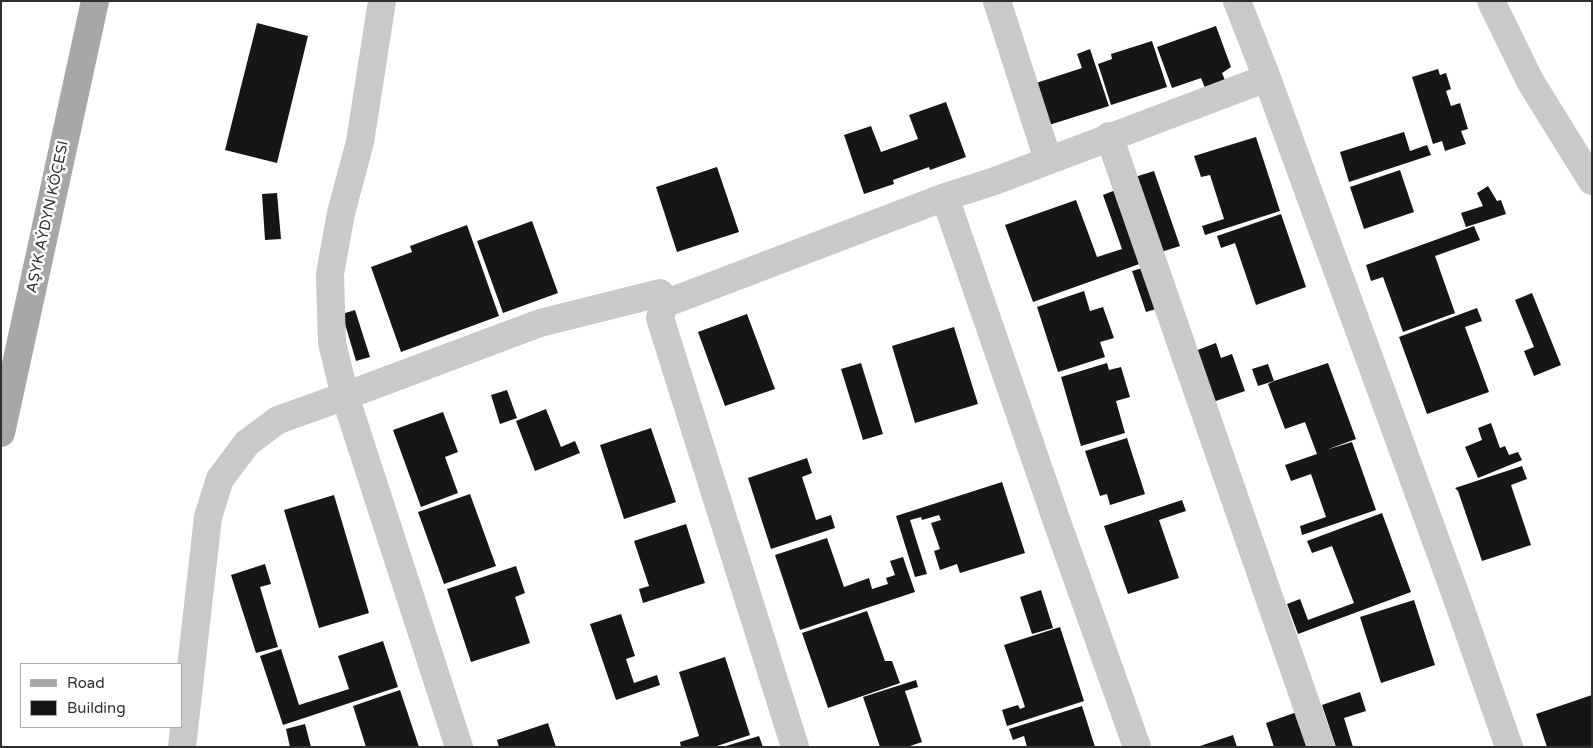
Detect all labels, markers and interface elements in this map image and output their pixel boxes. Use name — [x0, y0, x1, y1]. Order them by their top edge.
street label: AŞYK AÝDYN KÖÇESI — [23, 139, 73, 295]
legend — [20, 663, 182, 728]
text: Road — [67, 674, 105, 692]
text: Building — [67, 699, 126, 717]

